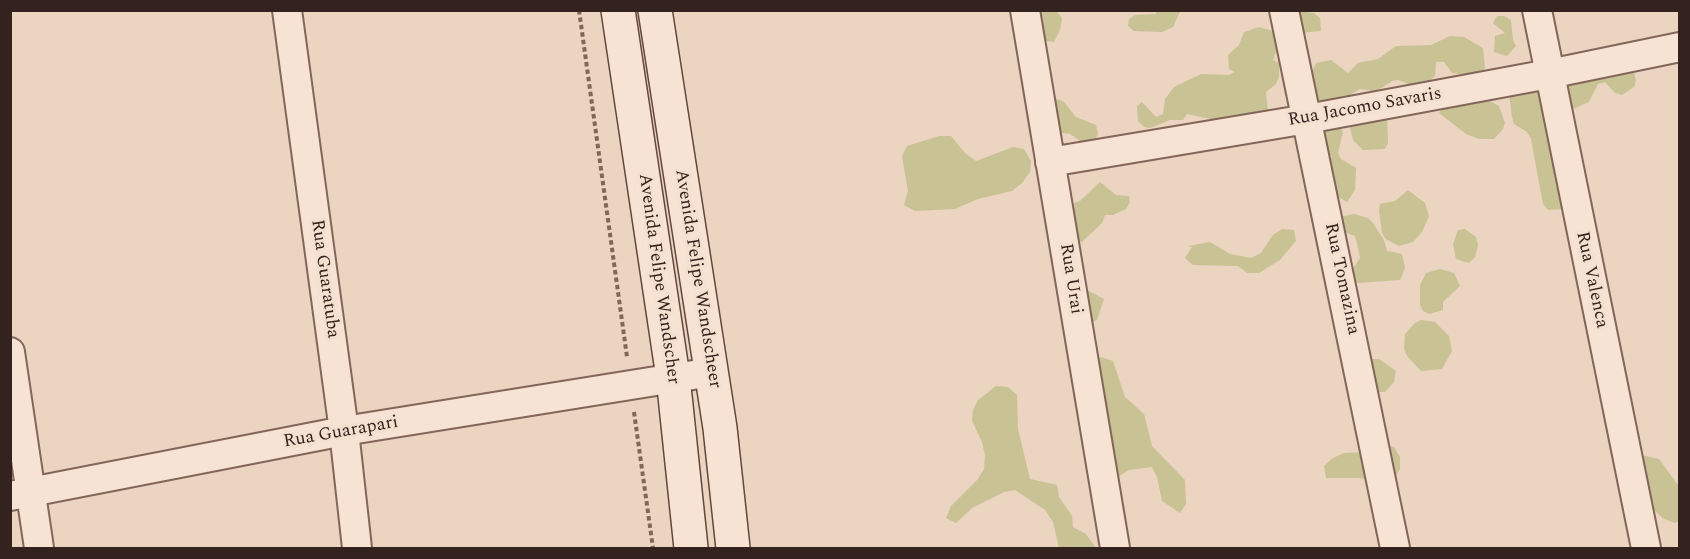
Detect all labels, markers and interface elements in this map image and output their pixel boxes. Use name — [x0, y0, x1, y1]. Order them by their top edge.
street label: Rua Jacomo Savaris — [1287, 84, 1443, 132]
street label: Avenida Felipe Wandscheer — [669, 168, 725, 390]
street label: Avenida Felipe Wandscher — [633, 172, 683, 386]
street label: Rua Guaratuba — [305, 218, 343, 340]
street label: Rua Tomazina — [1319, 221, 1363, 337]
street label: Rua Valenca — [1570, 230, 1612, 330]
street label: Rua Urai — [1054, 242, 1086, 316]
street label: Rua Guarapari — [282, 412, 400, 454]

